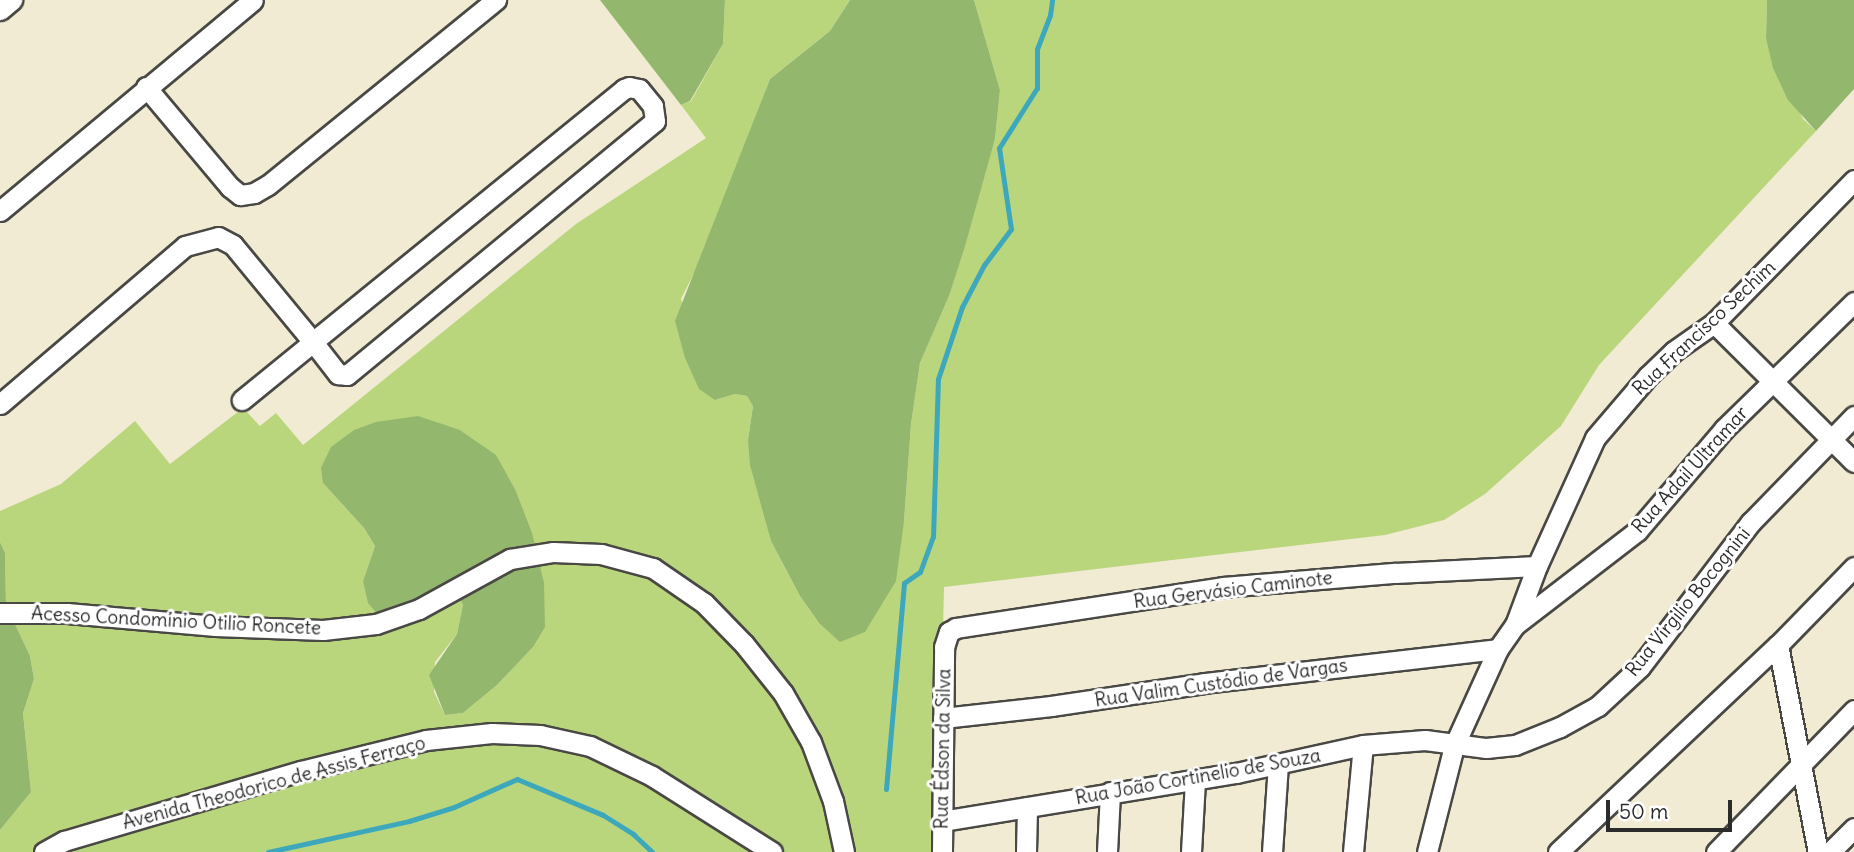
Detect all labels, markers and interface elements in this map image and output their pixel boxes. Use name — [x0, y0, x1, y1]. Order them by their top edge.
street label: Rua Francisco Sechim — [1628, 256, 1780, 400]
street label: Rua Adail Ultramar — [1627, 402, 1753, 538]
street label: Rua Vírgilio Bocognini — [1621, 523, 1755, 681]
street label: Rua Gervásio Caminote — [1132, 566, 1334, 614]
street label: Acesso Condomínio Otilio Roncete — [31, 602, 321, 640]
street label: Rua Valim Custódio de Vargas — [1093, 654, 1349, 712]
street label: Rua Édson da Silva — [930, 668, 956, 830]
street label: Avenida Theodorico de Assis Ferraço — [120, 732, 428, 834]
street label: Rua João Cortinelio de Souza — [1073, 744, 1323, 810]
scale bar — [1609, 786, 1735, 830]
text: 50 m — [1619, 798, 1668, 825]

